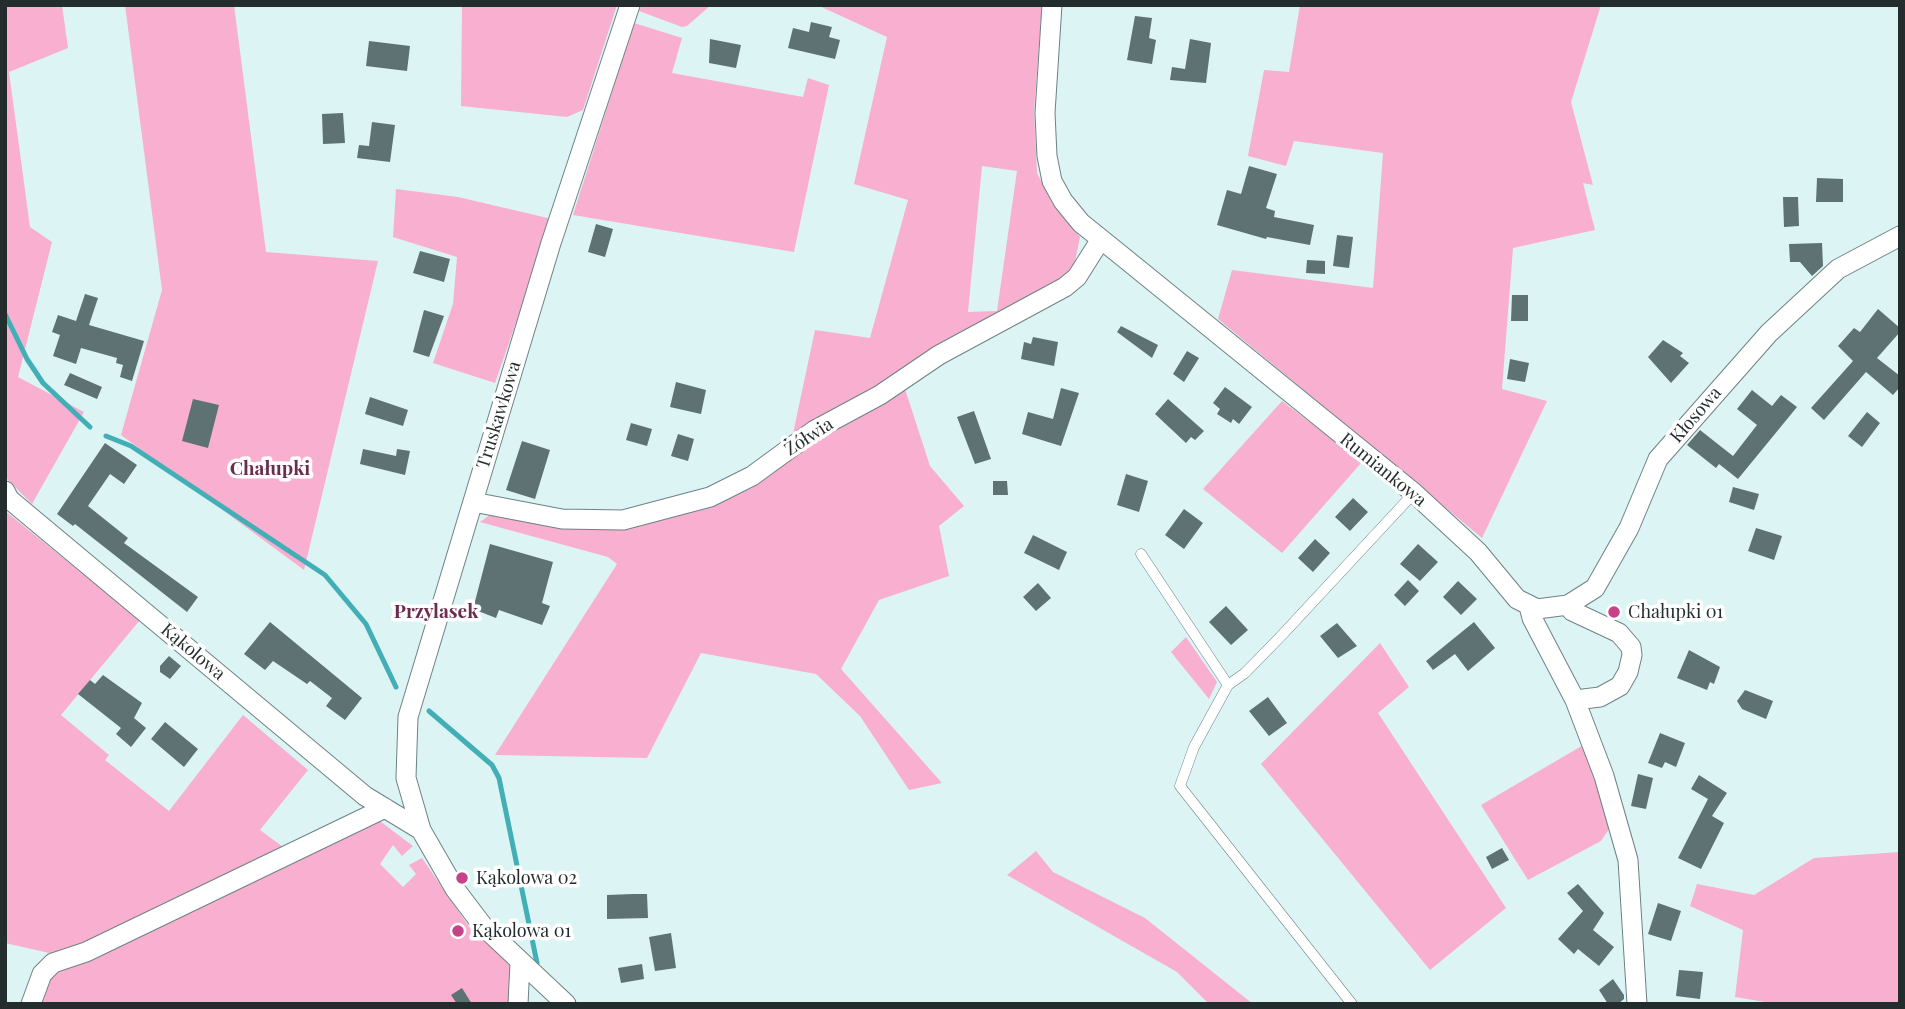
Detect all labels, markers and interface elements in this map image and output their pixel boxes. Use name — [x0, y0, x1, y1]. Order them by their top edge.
street label: Truskawkowa — [472, 359, 526, 471]
street label: Kłosowa — [1666, 383, 1726, 447]
street label: Żółwia — [781, 413, 837, 461]
street label: Rumiankowa — [1335, 429, 1431, 511]
district label: Chałupki — [230, 458, 310, 480]
district label: Przylasek — [394, 601, 478, 623]
place label: Chałupki 01 — [1628, 601, 1723, 623]
marker: Chałupki 01 — [1606, 604, 1622, 620]
street label: Kąkolowa — [156, 619, 230, 685]
place label: Kąkolowa 02 — [476, 867, 577, 889]
marker: Kąkolowa 02 — [454, 870, 470, 886]
place label: Kąkolowa 01 — [472, 920, 571, 942]
marker: Kąkolowa 01 — [450, 923, 466, 939]

